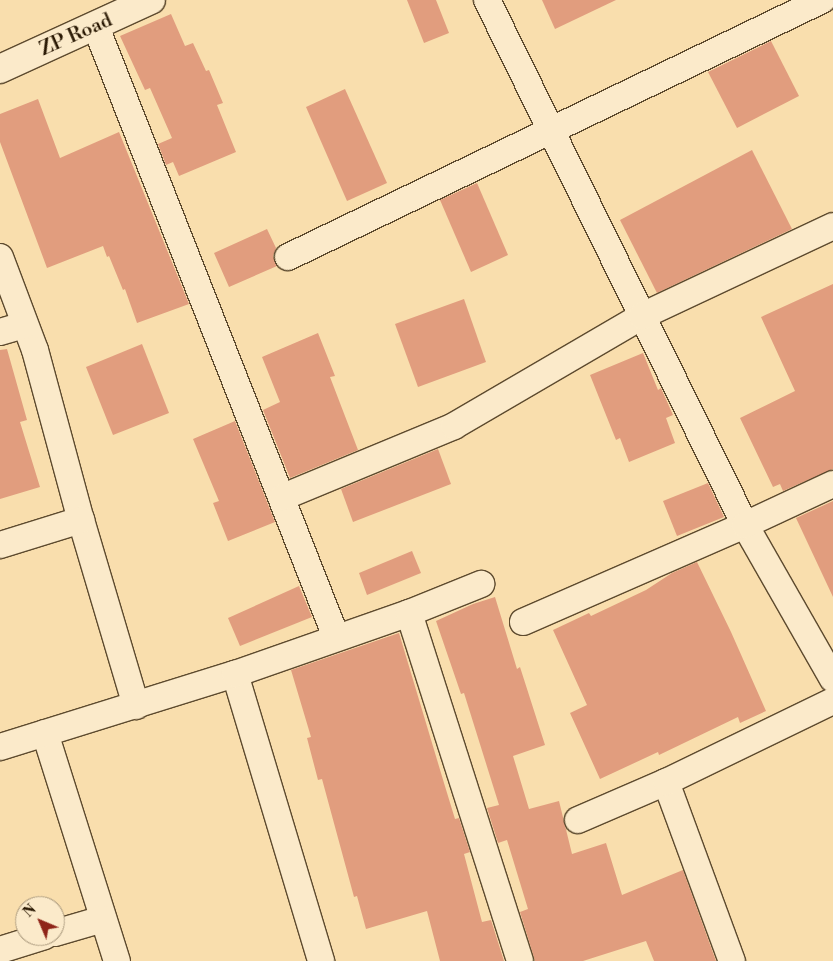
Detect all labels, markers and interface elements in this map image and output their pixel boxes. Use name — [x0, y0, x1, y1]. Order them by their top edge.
street label: ZP Road — [36, 8, 116, 62]
north arrow — [15, 896, 65, 946]
text: N — [20, 901, 40, 921]

